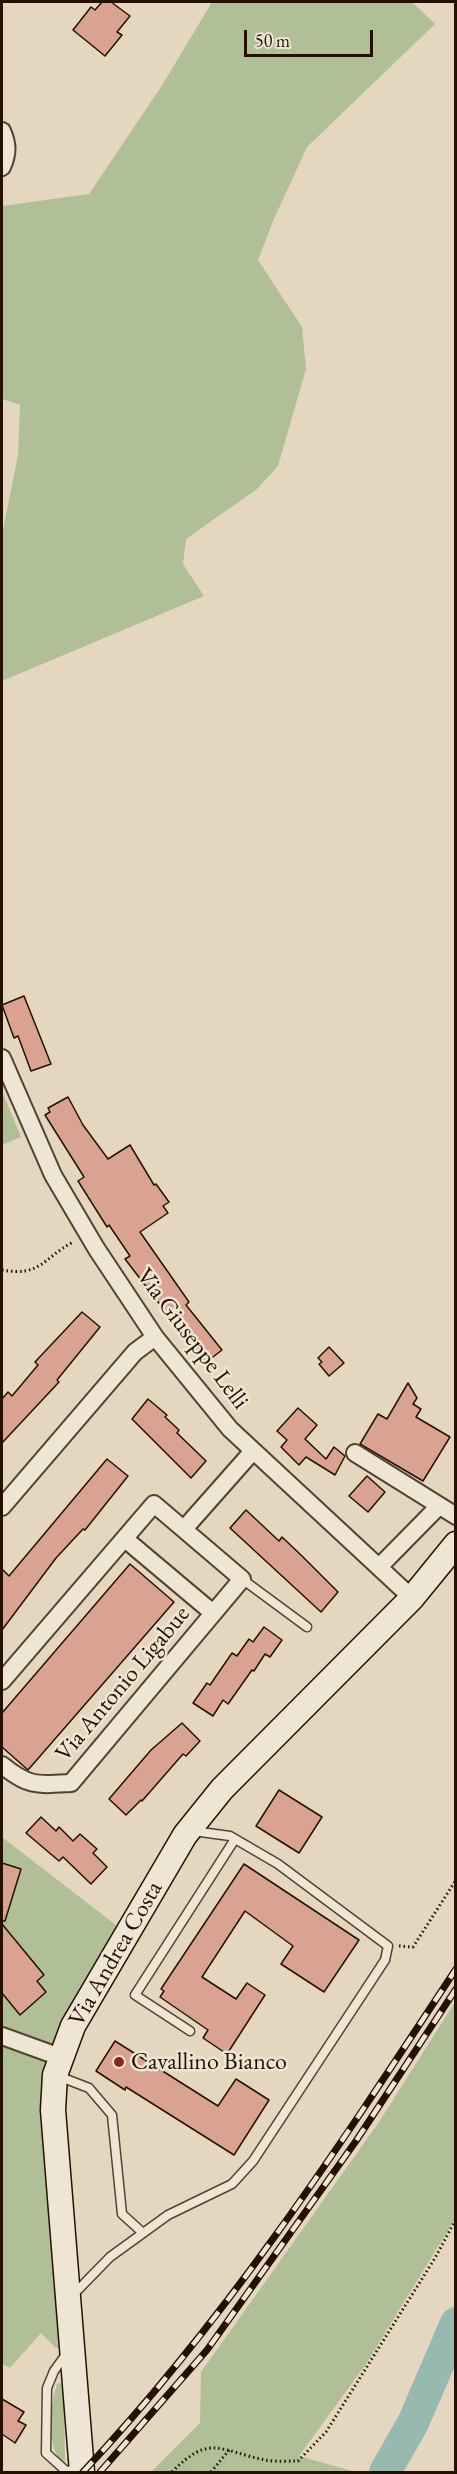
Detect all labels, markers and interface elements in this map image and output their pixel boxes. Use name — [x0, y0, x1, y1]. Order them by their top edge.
scale bar — [247, 18, 376, 56]
text: 50 m — [255, 29, 290, 52]
street label: Via Giuseppe Lelli — [130, 1263, 254, 1415]
street label: Via Antonio Ligabue — [50, 1600, 196, 1768]
street label: Via Andrea Costa — [63, 1876, 169, 2032]
place label: Cavallino Bianco — [131, 2048, 287, 2076]
marker: Cavallino Bianco — [112, 2055, 126, 2069]

